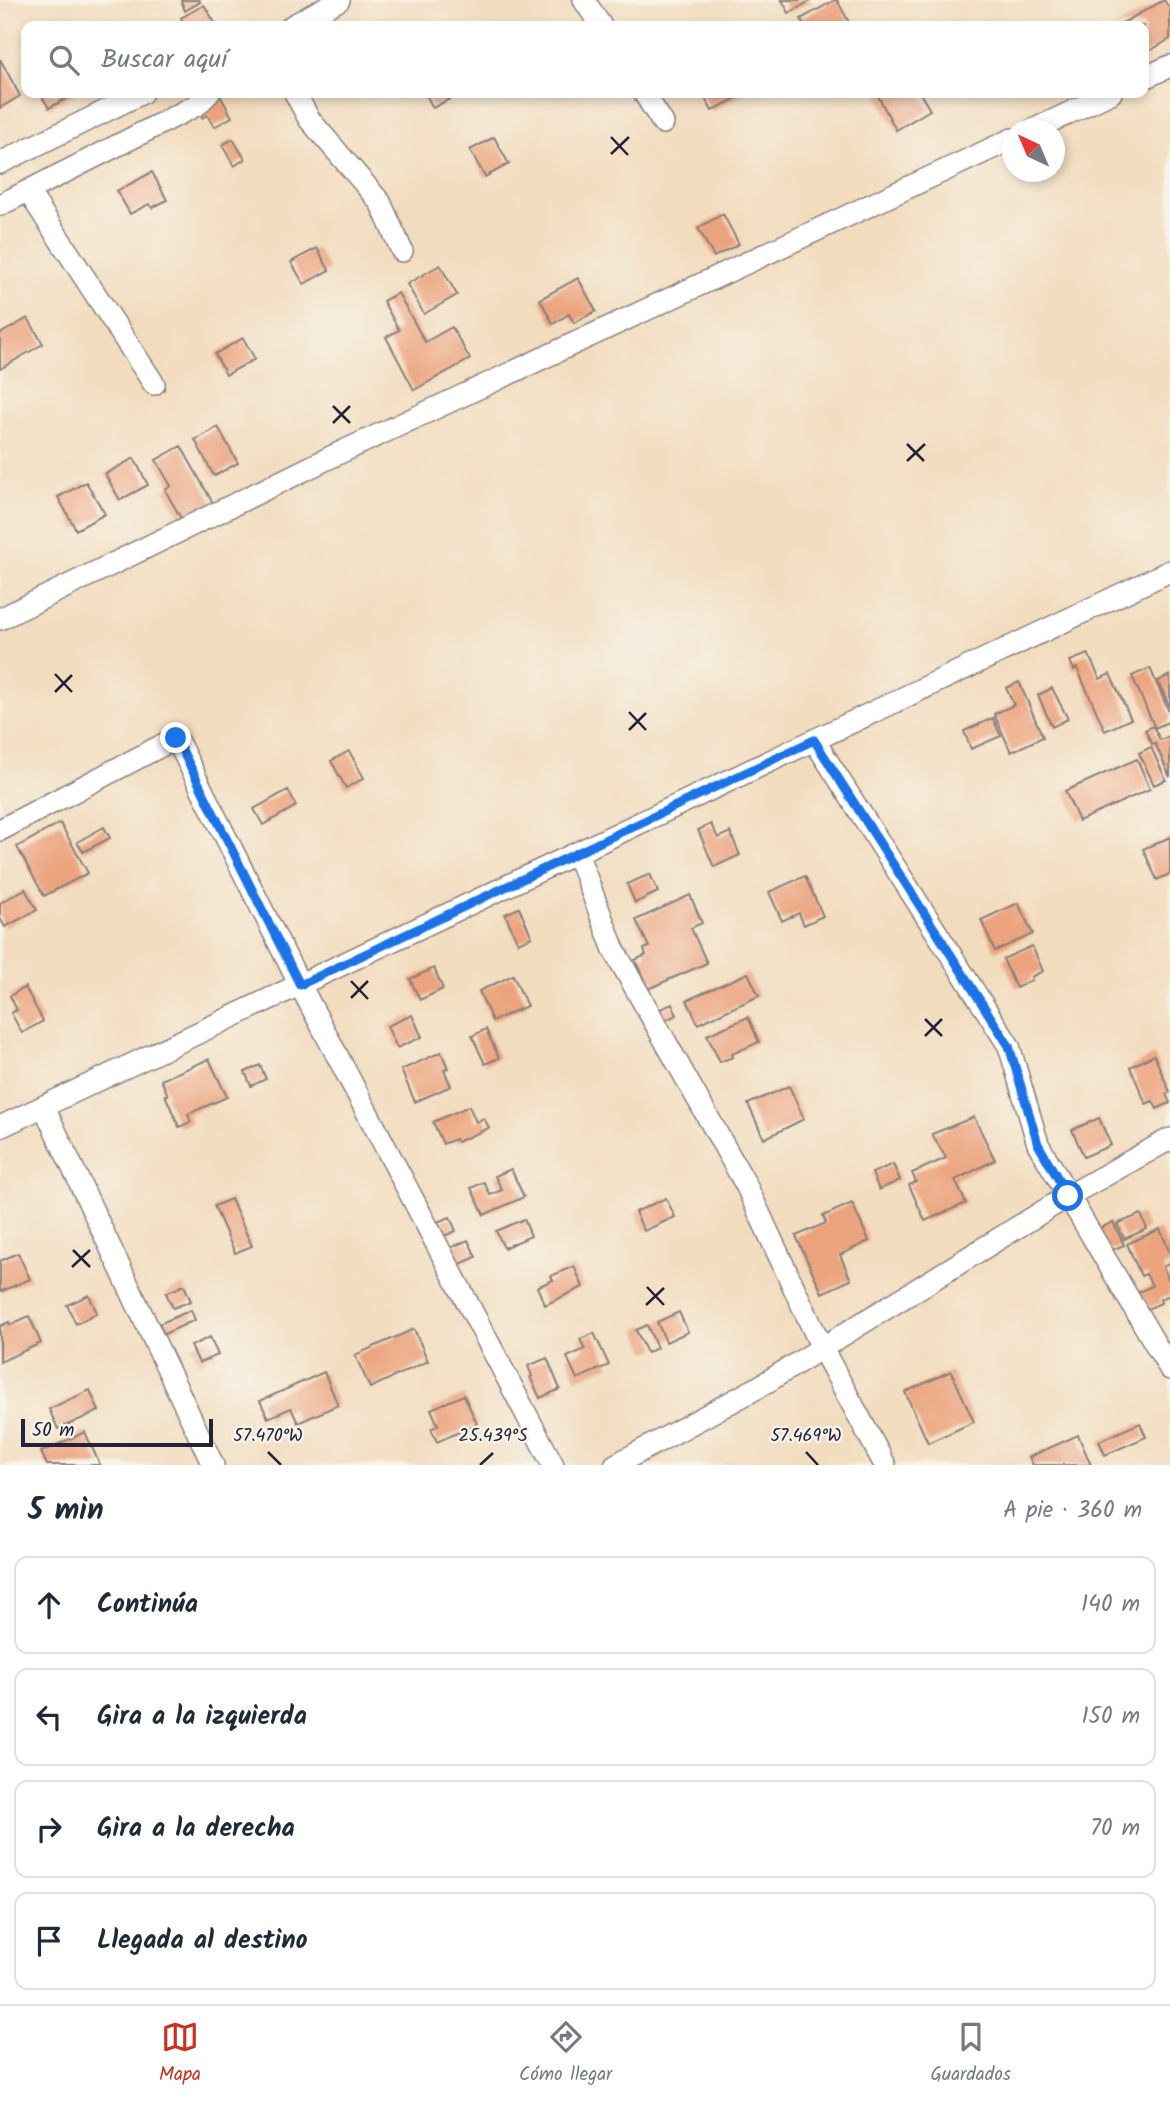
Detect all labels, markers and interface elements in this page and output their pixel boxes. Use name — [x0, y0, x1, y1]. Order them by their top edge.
search box — [21, 21, 1149, 98]
text: Buscar aquí — [101, 39, 227, 81]
icon: search — [45, 41, 83, 79]
north arrow — [1002, 119, 1065, 182]
route end — [160, 722, 191, 753]
route start — [1052, 1180, 1083, 1211]
scale bar — [21, 1416, 214, 1448]
text: 50 m — [32, 1416, 74, 1446]
text: 57.470°W — [233, 1422, 303, 1451]
text: 25.439°S — [458, 1422, 528, 1451]
text: 57.469°W — [770, 1422, 842, 1451]
text: 5 min — [28, 1487, 104, 1535]
text: A pie · 360 m — [1003, 1493, 1142, 1529]
text: Continúa — [97, 1584, 198, 1626]
icon: ahead — [30, 1586, 68, 1624]
text: 140 m — [1081, 1587, 1140, 1623]
text: Gira a la izquierda — [97, 1696, 307, 1738]
icon: left — [30, 1698, 68, 1736]
text: 150 m — [1081, 1699, 1140, 1735]
text: Gira a la derecha — [97, 1808, 295, 1850]
icon: right — [30, 1810, 68, 1848]
text: 70 m — [1090, 1811, 1140, 1847]
text: Llegada al destino — [97, 1920, 308, 1962]
icon: arrive — [30, 1922, 68, 1960]
tab: Mapa — [159, 2018, 201, 2090]
tab: Cómo llegar — [519, 2018, 612, 2090]
tab: Guardados — [930, 2018, 1011, 2090]

